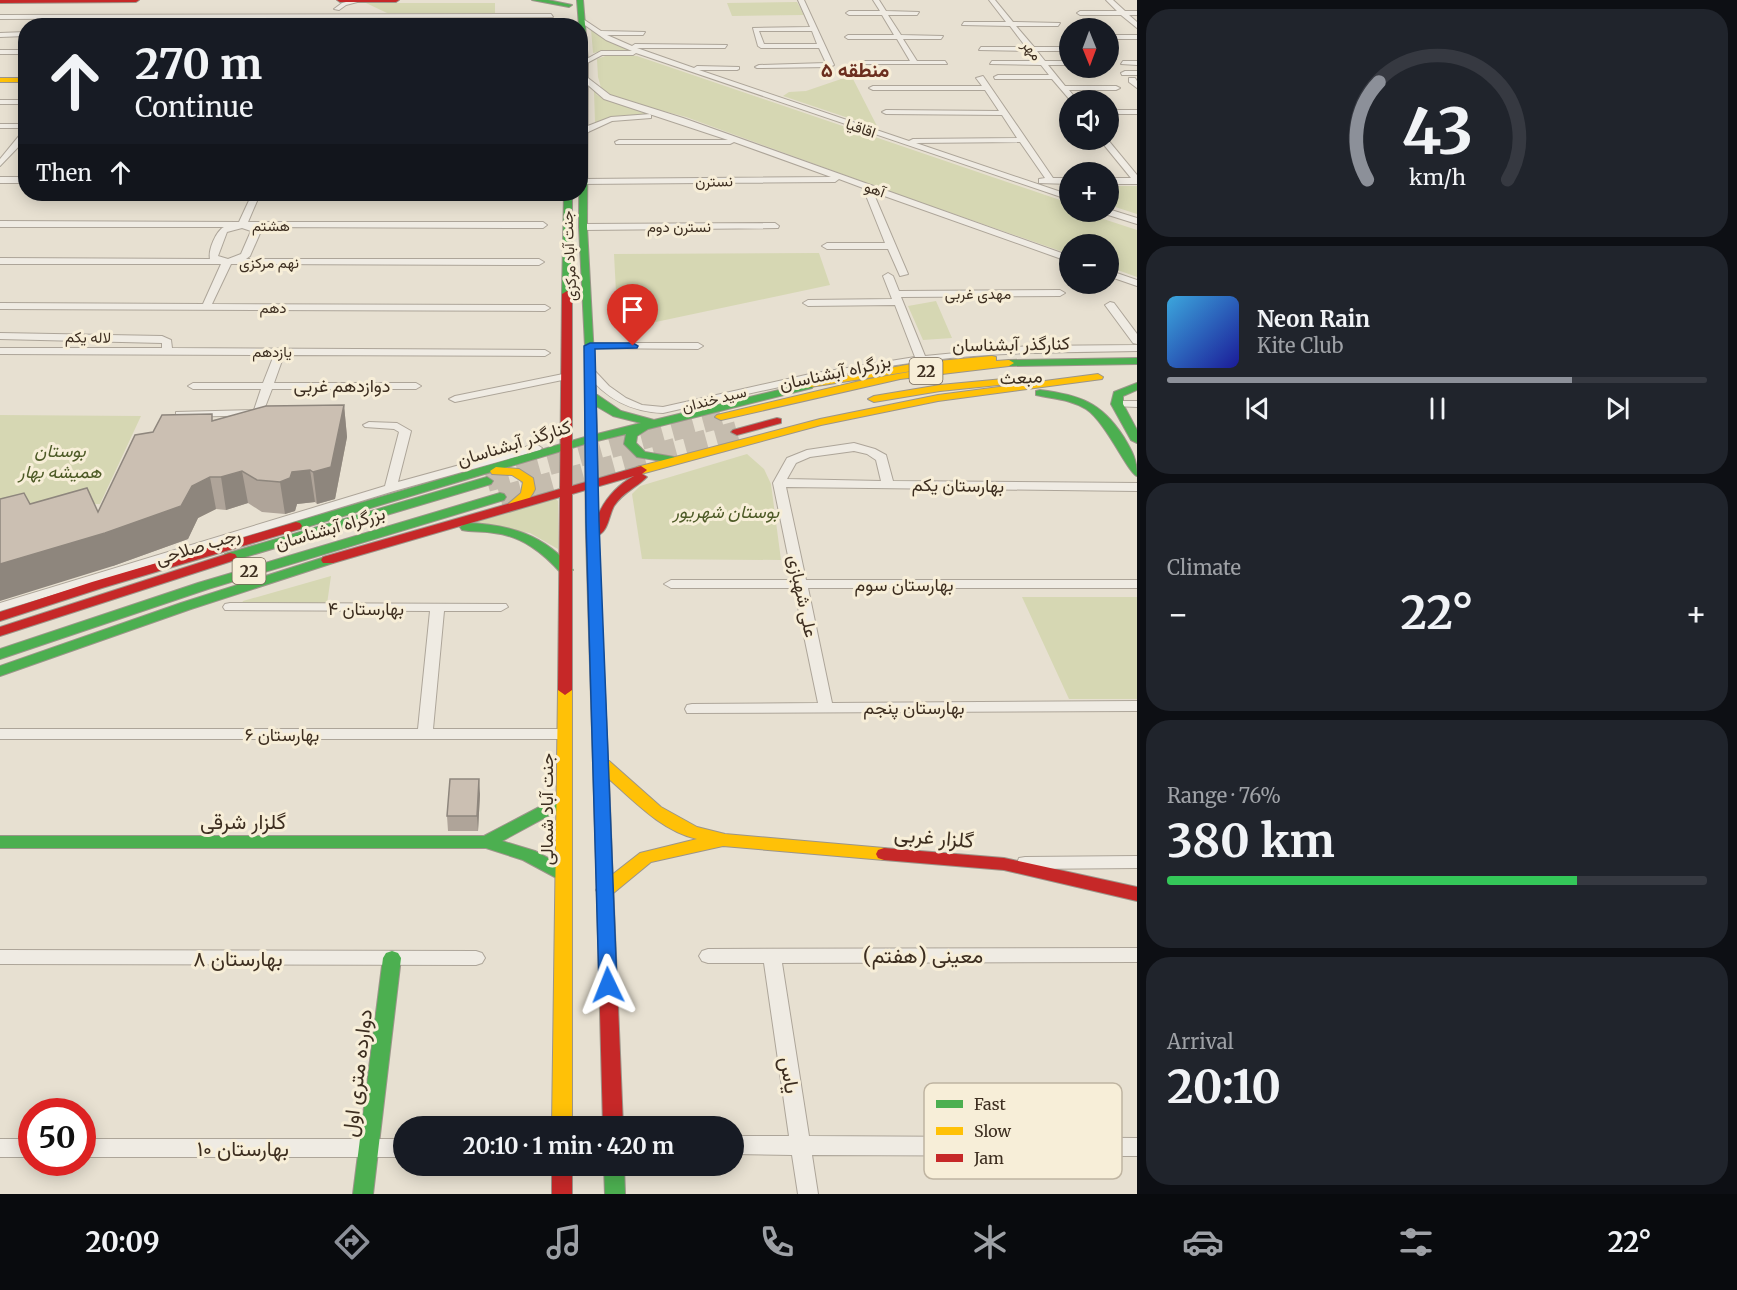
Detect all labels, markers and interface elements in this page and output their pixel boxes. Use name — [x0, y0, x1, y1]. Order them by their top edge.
north arrow — [1059, 18, 1119, 78]
map controls — [1059, 18, 1119, 294]
street label: مهر — [1017, 35, 1046, 64]
text: 270 m — [135, 38, 262, 90]
icon: ahead — [36, 42, 114, 120]
district label: منطقه ۵ — [821, 57, 889, 82]
text: Continue — [135, 90, 253, 124]
button: sound — [1059, 90, 1119, 150]
text: 43 — [1401, 93, 1473, 171]
street label: اقاقیا — [843, 114, 879, 142]
icon: ahead — [104, 156, 137, 189]
text: Then — [36, 159, 92, 187]
button: + — [1059, 162, 1119, 222]
text: km/h — [1409, 164, 1465, 191]
street label: نسترن — [695, 171, 733, 191]
street label: آهو — [862, 177, 889, 202]
street label: جنت آباد مرکزی — [557, 210, 582, 302]
street label: هشتم — [252, 216, 290, 236]
street label: نسترن دوم — [647, 217, 711, 237]
button: − — [1059, 234, 1119, 294]
street label: نهم مرکزی — [239, 253, 299, 273]
pin — [607, 284, 658, 346]
street label: مهدی غربی — [945, 284, 1011, 304]
icon: arrive — [616, 293, 649, 326]
street label: دهم — [259, 298, 287, 318]
text: Neon Rain — [1257, 305, 1370, 333]
street label: لاله یکم — [65, 327, 111, 348]
street label: کنارگذر آبشناسان — [952, 331, 1070, 357]
text: Kite Club — [1257, 333, 1343, 358]
street label: یازدهم — [252, 342, 292, 362]
street label: بزرگراه آبشناسان — [777, 349, 893, 395]
road number: 22 — [910, 358, 942, 384]
street label: مبعث — [999, 364, 1043, 390]
street label: دوازدهم غربی — [294, 374, 390, 398]
street label: سید خندان — [680, 382, 748, 416]
icon: previous — [1241, 392, 1274, 425]
icon: pause — [1421, 392, 1454, 425]
icon: next — [1601, 392, 1634, 425]
street label: کنارگذر آبشناسان — [454, 415, 574, 471]
park label: بوستان همیشه بهار — [18, 439, 102, 483]
street label: بهارستان یکم — [912, 473, 1004, 498]
park label: بوستان شهریور — [672, 500, 780, 523]
street label: بزرگراه آبشناسان — [272, 501, 388, 555]
street label: رجب صلاحی — [153, 522, 243, 570]
street label: علی شهبازی — [783, 553, 823, 639]
text: Climate — [1167, 555, 1241, 580]
road number: 22 — [232, 558, 266, 584]
street label: بهارستان سوم — [855, 573, 953, 597]
text: 22° — [1401, 585, 1473, 641]
text: − — [1167, 594, 1189, 635]
text: + — [1685, 594, 1707, 635]
street label: بهارستان ۴ — [328, 597, 404, 620]
street label: بهارستان پنجم — [863, 696, 965, 720]
street label: بهارستان ۶ — [245, 723, 319, 746]
street label: جنت آباد شمالی — [535, 753, 558, 865]
text: Range · 76% — [1167, 783, 1281, 808]
street label: گلزار شرقی — [200, 808, 286, 835]
text: 380 km — [1167, 813, 1335, 869]
street label: گلزار غربی — [893, 820, 975, 854]
street label: معینی (هفتم) — [863, 942, 983, 970]
street label: بهارستان ۸ — [193, 945, 283, 972]
position arrow — [576, 953, 640, 1017]
street label: دوارده متری اول — [336, 1007, 378, 1139]
text: Arrival — [1167, 1029, 1234, 1054]
street label: یاس — [774, 1055, 806, 1095]
text: 20:10 — [1167, 1059, 1281, 1115]
legend — [924, 1083, 1122, 1179]
text: Fast — [974, 1094, 1007, 1114]
speed limit sign: 50 — [18, 1098, 96, 1176]
text: Slow — [974, 1121, 1012, 1141]
text: 20:10 · 1 min · 420 m — [463, 1132, 674, 1160]
street label: بهارستان ۱۰ — [197, 1135, 289, 1162]
text: Jam — [973, 1148, 1004, 1168]
icon: directions — [331, 1221, 373, 1263]
icon: music — [543, 1221, 585, 1263]
icon: phone — [756, 1221, 798, 1263]
icon: climate — [969, 1221, 1011, 1263]
icon: car — [1182, 1221, 1224, 1263]
icon: filters — [1395, 1221, 1437, 1263]
text: 20:09 — [85, 1225, 160, 1259]
text: 22° — [1608, 1225, 1651, 1259]

